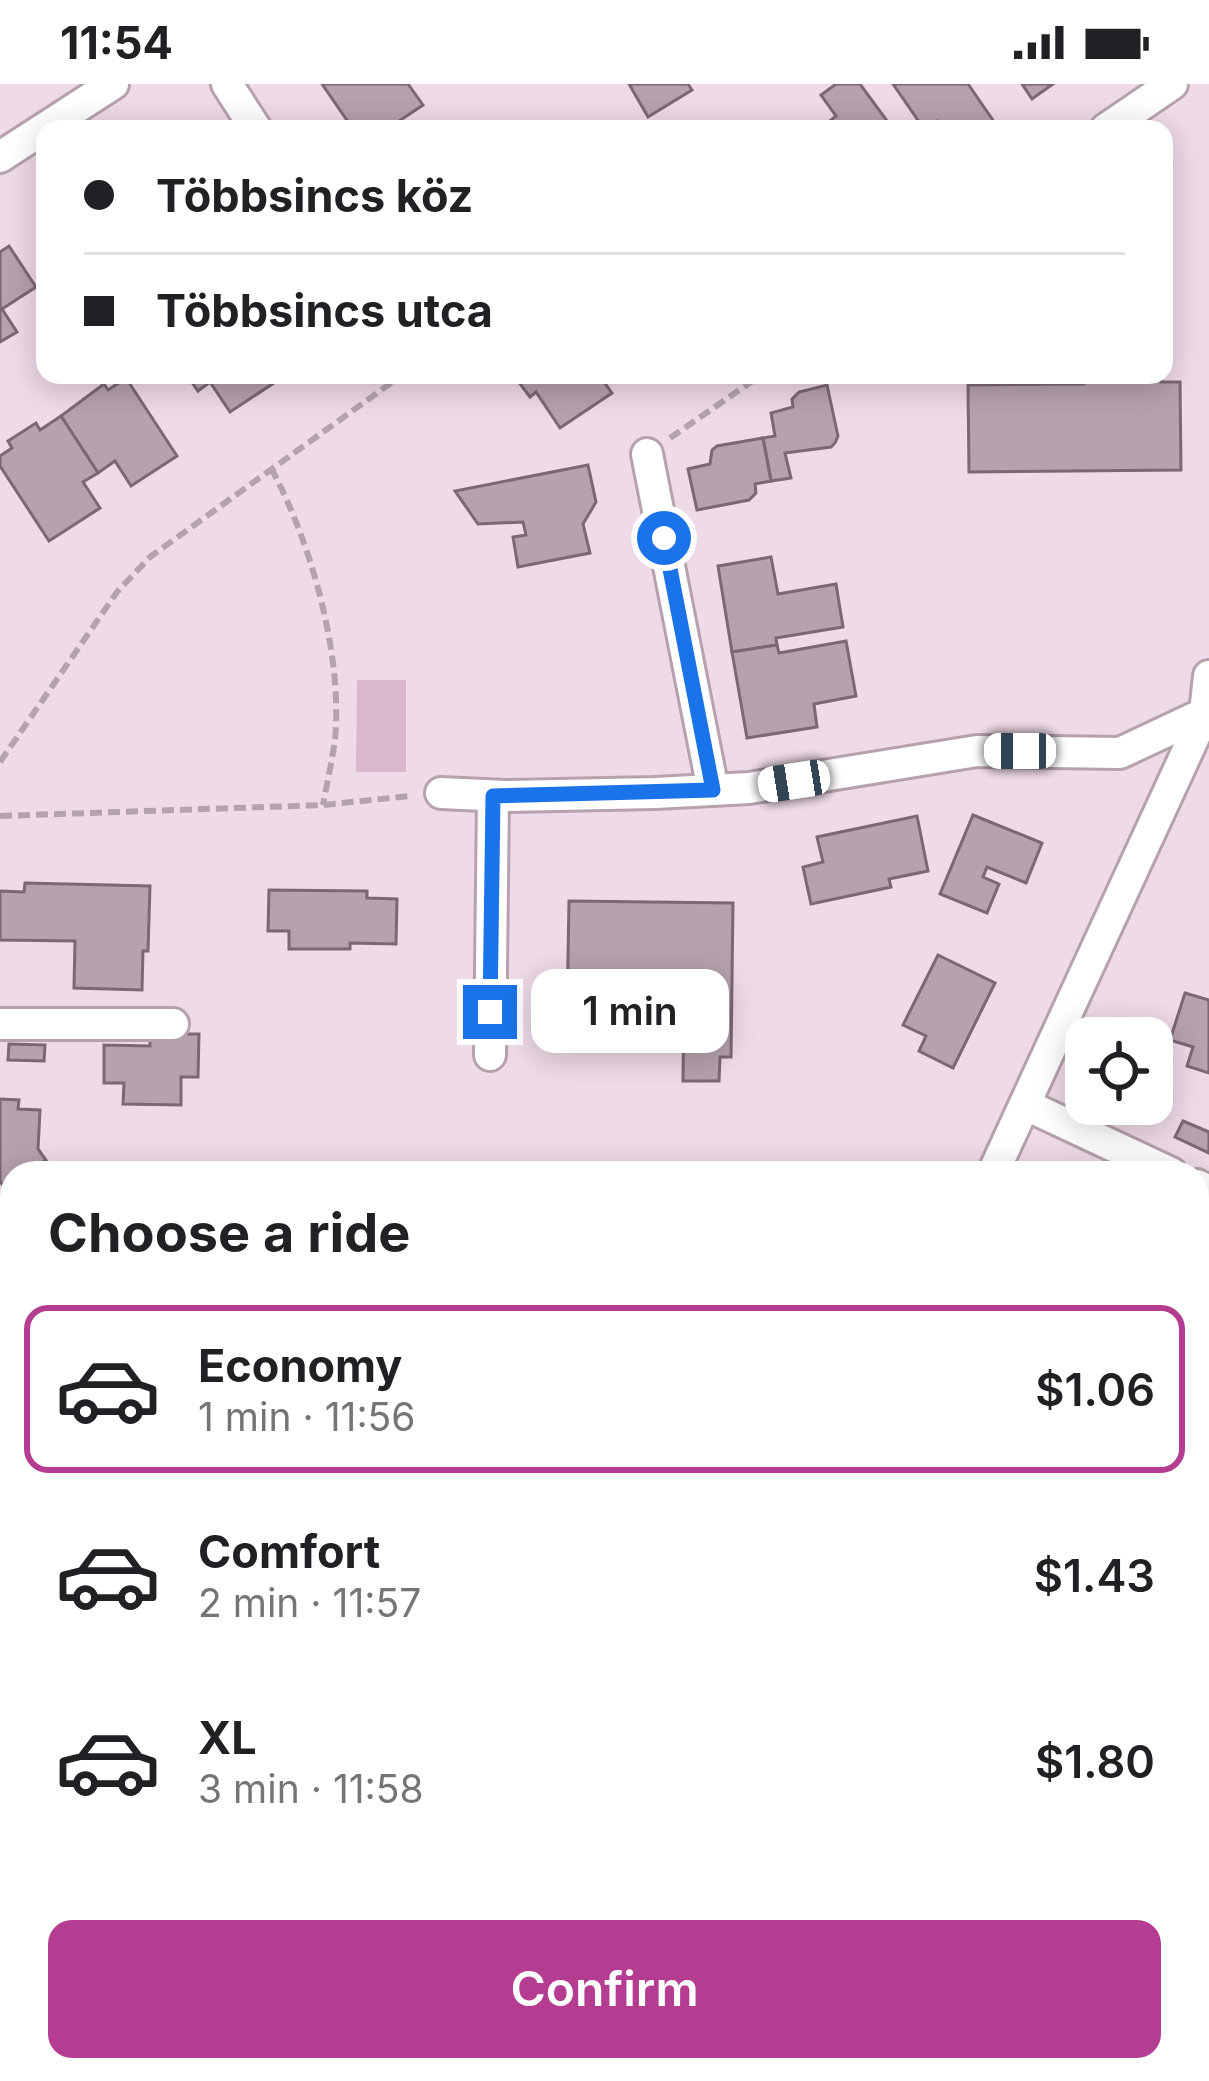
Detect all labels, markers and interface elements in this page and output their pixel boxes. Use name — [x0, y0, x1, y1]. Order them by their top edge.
text: 11:54 — [60, 15, 173, 70]
text: Többsincs köz — [156, 168, 473, 223]
text: Többsincs utca — [156, 283, 493, 338]
route start — [637, 511, 691, 565]
car — [984, 733, 1056, 769]
car — [756, 758, 832, 804]
callout: 1 min — [532, 970, 730, 1054]
route end — [463, 985, 517, 1039]
text: 1 min — [582, 987, 678, 1034]
map controls — [1065, 1017, 1173, 1125]
button: locate — [1065, 1017, 1173, 1125]
text: Choose a ride — [48, 1200, 410, 1265]
icon: car — [54, 1335, 162, 1443]
text: Economy — [198, 1338, 402, 1393]
text: $1.06 — [1035, 1362, 1155, 1417]
text: 1 min · 11:56 — [198, 1393, 416, 1440]
icon: car — [54, 1521, 162, 1629]
text: Comfort — [198, 1524, 380, 1579]
text: $1.43 — [1034, 1548, 1155, 1603]
text: 2 min · 11:57 — [198, 1579, 421, 1626]
icon: car — [54, 1707, 162, 1815]
text: XL — [198, 1710, 257, 1765]
text: $1.80 — [1035, 1734, 1155, 1789]
text: 3 min · 11:58 — [198, 1765, 424, 1812]
button: Confirm — [48, 1920, 1161, 2058]

